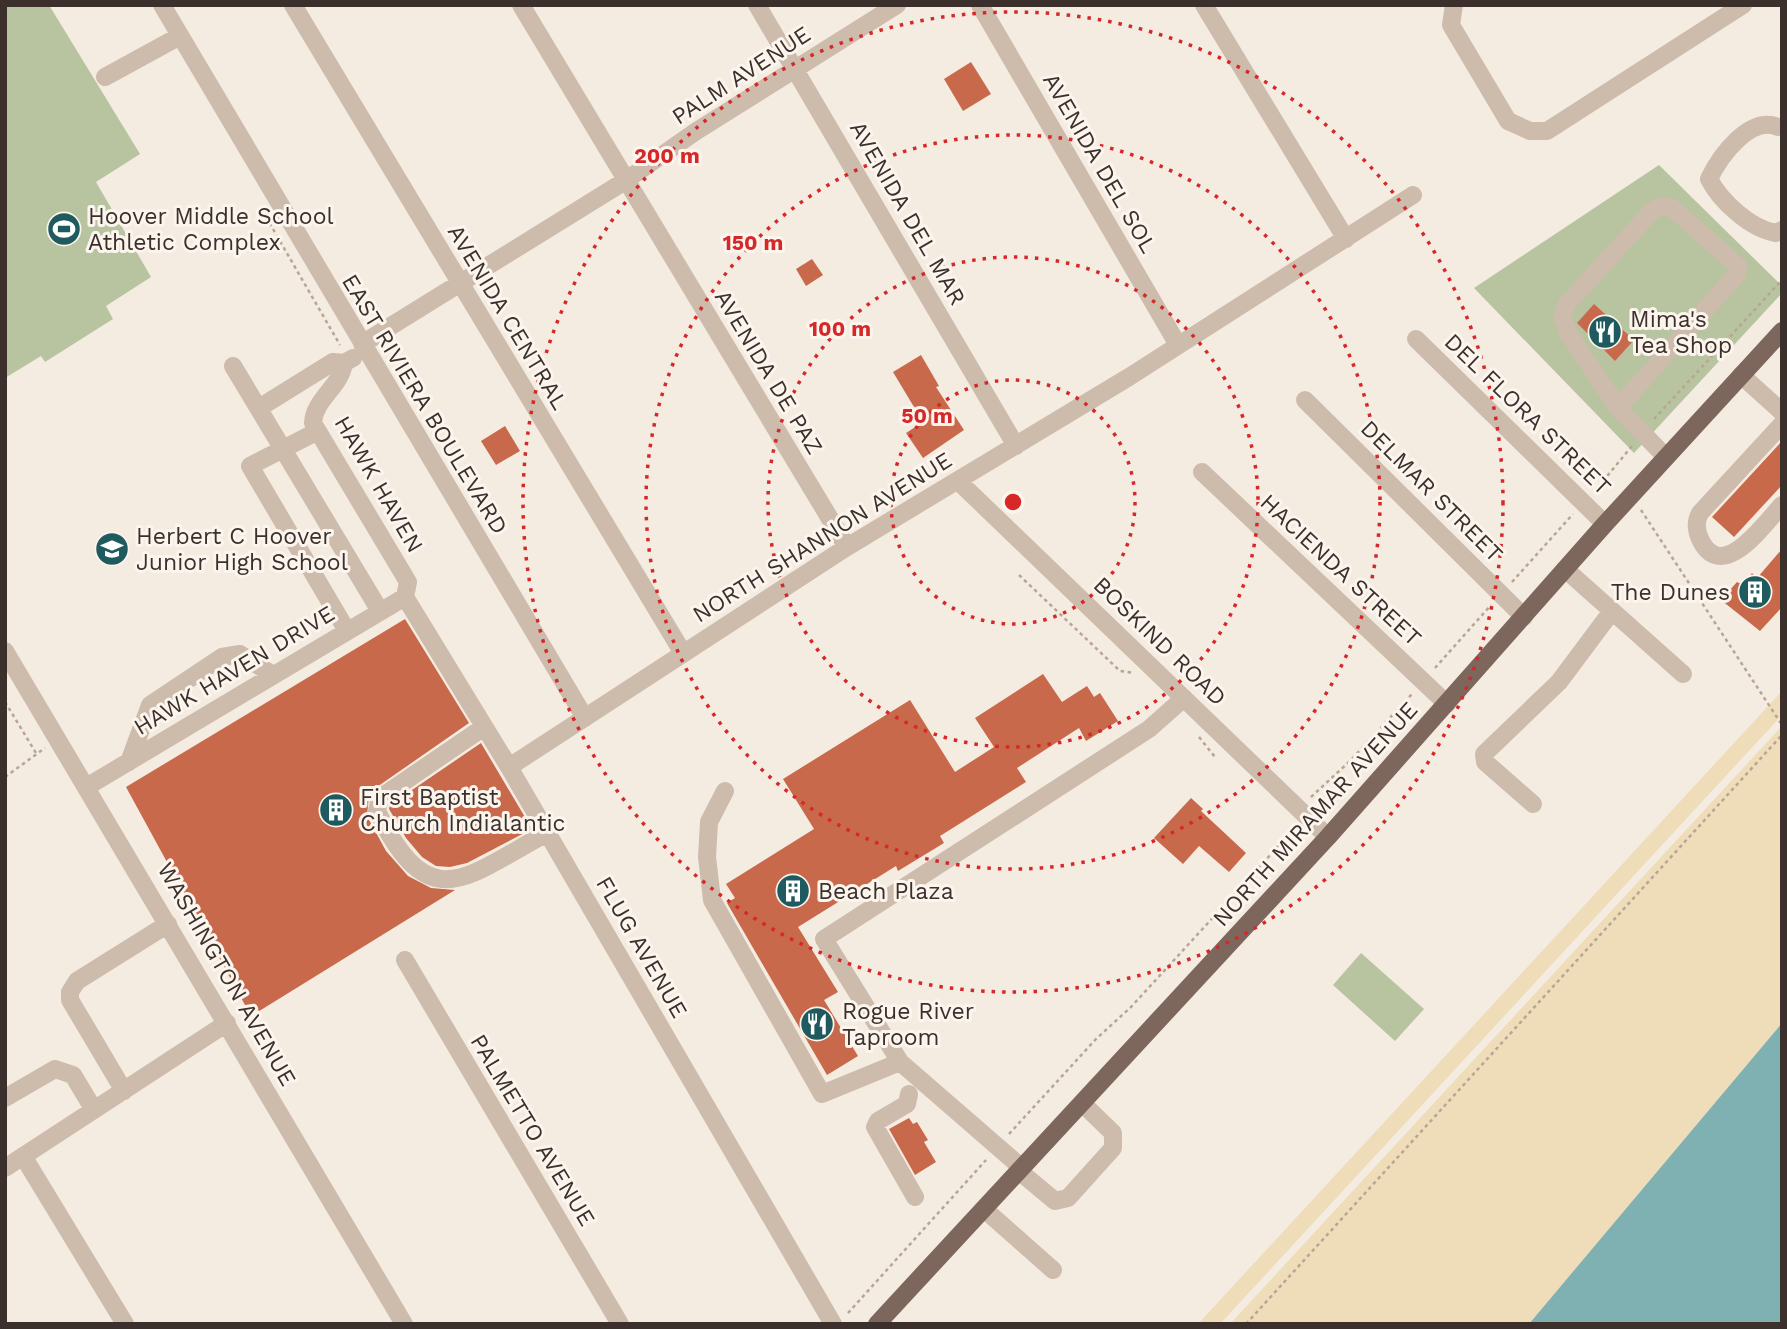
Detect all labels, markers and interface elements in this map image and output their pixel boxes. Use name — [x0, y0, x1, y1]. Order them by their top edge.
street label: PALM AVENUE — [667, 21, 816, 130]
street label: AVENIDA DEL SOL — [1037, 69, 1162, 258]
street label: AVENIDA DEL MAR — [844, 117, 971, 310]
text: 200 m — [634, 143, 700, 168]
place label: Hoover Middle School Athletic Complex — [88, 203, 333, 256]
sports icon: Hoover Middle School Athletic Complex — [45, 210, 83, 248]
street label: AVENIDA CENTRAL — [442, 220, 574, 415]
text: 150 m — [723, 230, 783, 255]
street label: EAST RIVIERA BOULEVARD — [336, 269, 513, 539]
street label: AVENIDA DE PAZ — [709, 285, 828, 459]
place label: Mima's Tea Shop — [1630, 306, 1732, 359]
restaurant icon: Mima's Tea Shop — [1586, 313, 1624, 351]
text: 100 m — [809, 316, 871, 341]
street label: DEL FLORA STREET — [1439, 328, 1616, 501]
text: 50 m — [901, 403, 953, 428]
street label: HAWK HAVEN — [329, 411, 429, 557]
street label: DELMAR STREET — [1355, 415, 1508, 568]
street label: NORTH SHANNON AVENUE — [688, 446, 957, 628]
street label: HACIENDA STREET — [1255, 489, 1427, 652]
centre of rings — [1001, 490, 1025, 514]
place label: Herbert C Hoover Junior High School — [136, 523, 348, 576]
school or university icon: Herbert C Hoover Junior High School — [93, 530, 131, 568]
street label: BOSKIND ROAD — [1088, 571, 1232, 711]
building icon: The Dunes — [1736, 573, 1774, 611]
place label: The Dunes — [1611, 579, 1730, 606]
street label: HAWK HAVEN DRIVE — [129, 600, 339, 741]
street label: NORTH MIRAMAR AVENUE — [1207, 697, 1423, 932]
place label: First Baptist Church Indialantic — [360, 784, 565, 837]
building icon: First Baptist Church Indialantic — [317, 791, 355, 829]
street label: WASHINGTON AVENUE — [151, 858, 302, 1091]
street label: FLUG AVENUE — [590, 872, 693, 1023]
building icon: Beach Plaza — [774, 872, 812, 910]
place label: Beach Plaza — [818, 878, 954, 905]
place label: Rogue River Taproom — [842, 998, 974, 1051]
restaurant icon: Rogue River Taproom — [798, 1005, 836, 1043]
street label: PALMETTO AVENUE — [465, 1030, 600, 1231]

